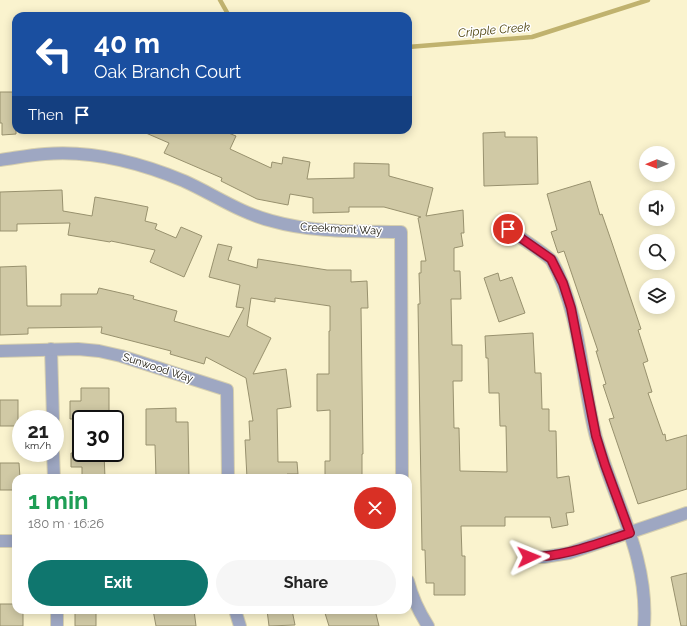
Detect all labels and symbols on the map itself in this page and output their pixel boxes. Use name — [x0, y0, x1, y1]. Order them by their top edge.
water label: Cripple Creek — [457, 20, 531, 40]
north arrow — [639, 146, 675, 182]
pin — [491, 212, 525, 246]
street label: Creekmont Way — [300, 220, 382, 238]
street label: Sunwood Way — [121, 350, 195, 386]
speed limit sign: 30 — [72, 410, 124, 462]
position arrow — [508, 536, 550, 578]

